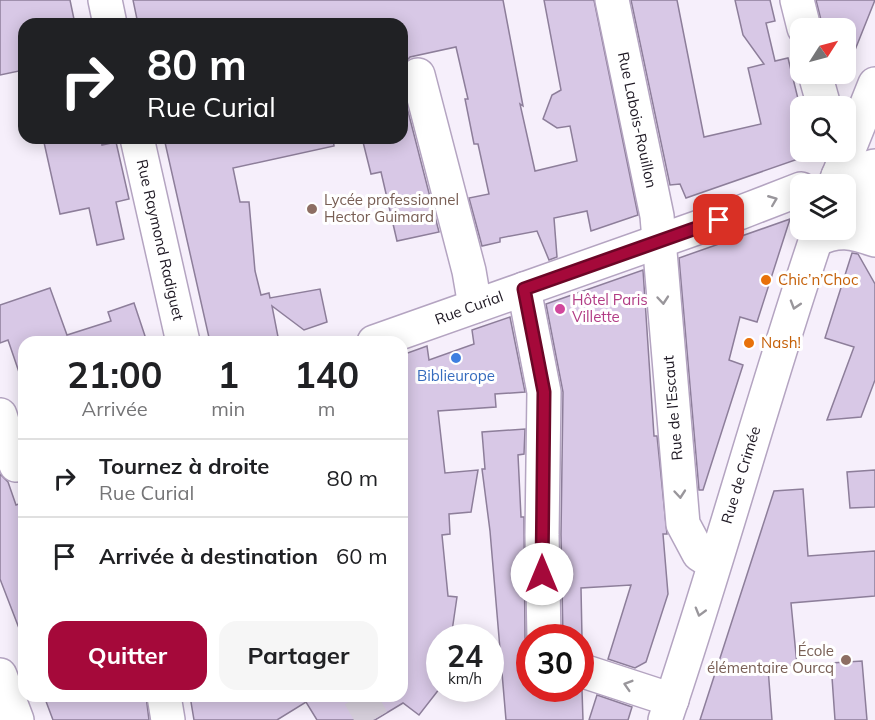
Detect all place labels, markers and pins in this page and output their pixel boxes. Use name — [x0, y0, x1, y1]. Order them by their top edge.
place label: Lycée professionnel Hector Guimard — [324, 190, 459, 226]
pin — [693, 194, 744, 245]
marker: Lycée professionnel Hector Guimard — [305, 202, 319, 216]
place label: Chic’n’Choc — [778, 270, 858, 289]
marker: Chic’n’Choc — [759, 273, 773, 287]
place label: Hôtel Paris Villette — [572, 290, 648, 326]
marker: Hôtel Paris Villette — [553, 302, 567, 316]
place label: Nash! — [761, 333, 801, 352]
marker: Nash! — [742, 336, 756, 350]
marker: Biblieurope — [449, 351, 463, 365]
place label: Biblieurope — [417, 366, 495, 385]
place label: École élémentaire Ourcq — [707, 641, 834, 677]
marker: École élémentaire Ourcq — [839, 653, 853, 667]

